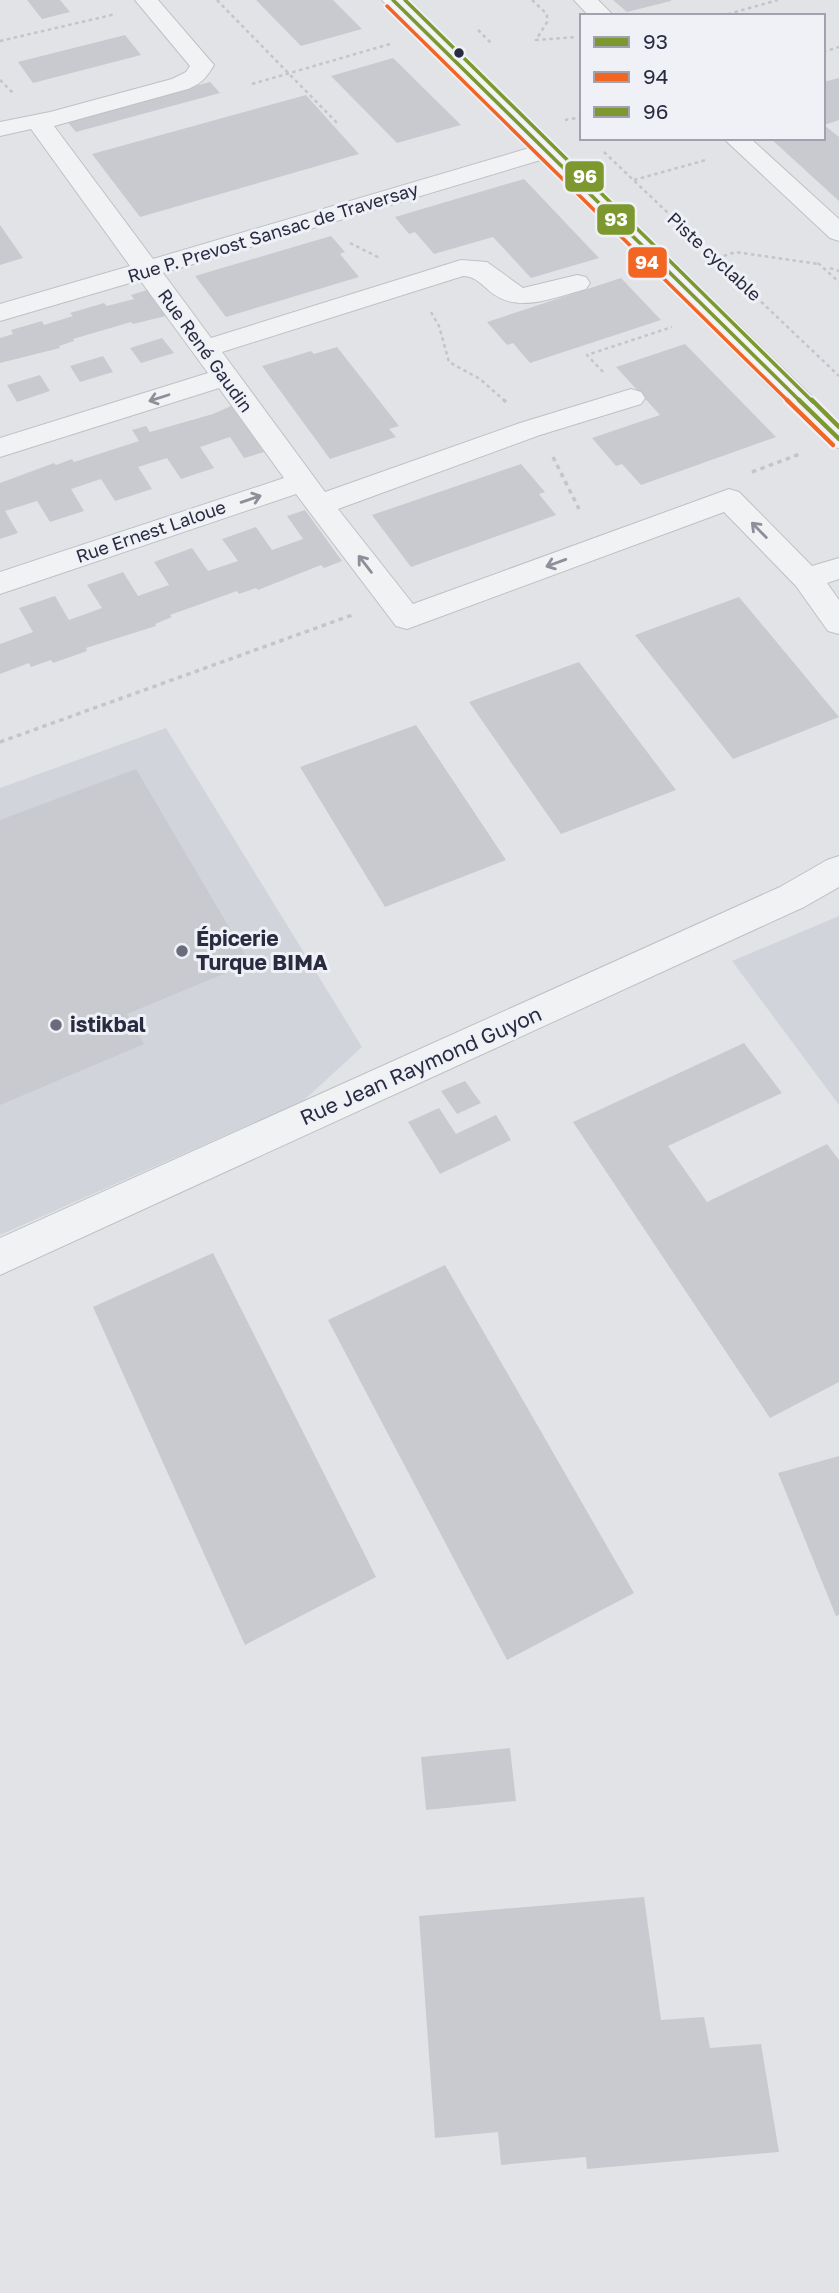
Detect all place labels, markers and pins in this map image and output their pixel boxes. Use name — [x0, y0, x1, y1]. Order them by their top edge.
unlabelled marker — [452, 46, 466, 60]
place label: Épicerie Turque BIMA — [196, 925, 328, 975]
marker: Épicerie Turque BIMA — [174, 943, 190, 959]
place label: istikbal — [70, 1011, 146, 1037]
marker: istikbal — [48, 1017, 64, 1033]

